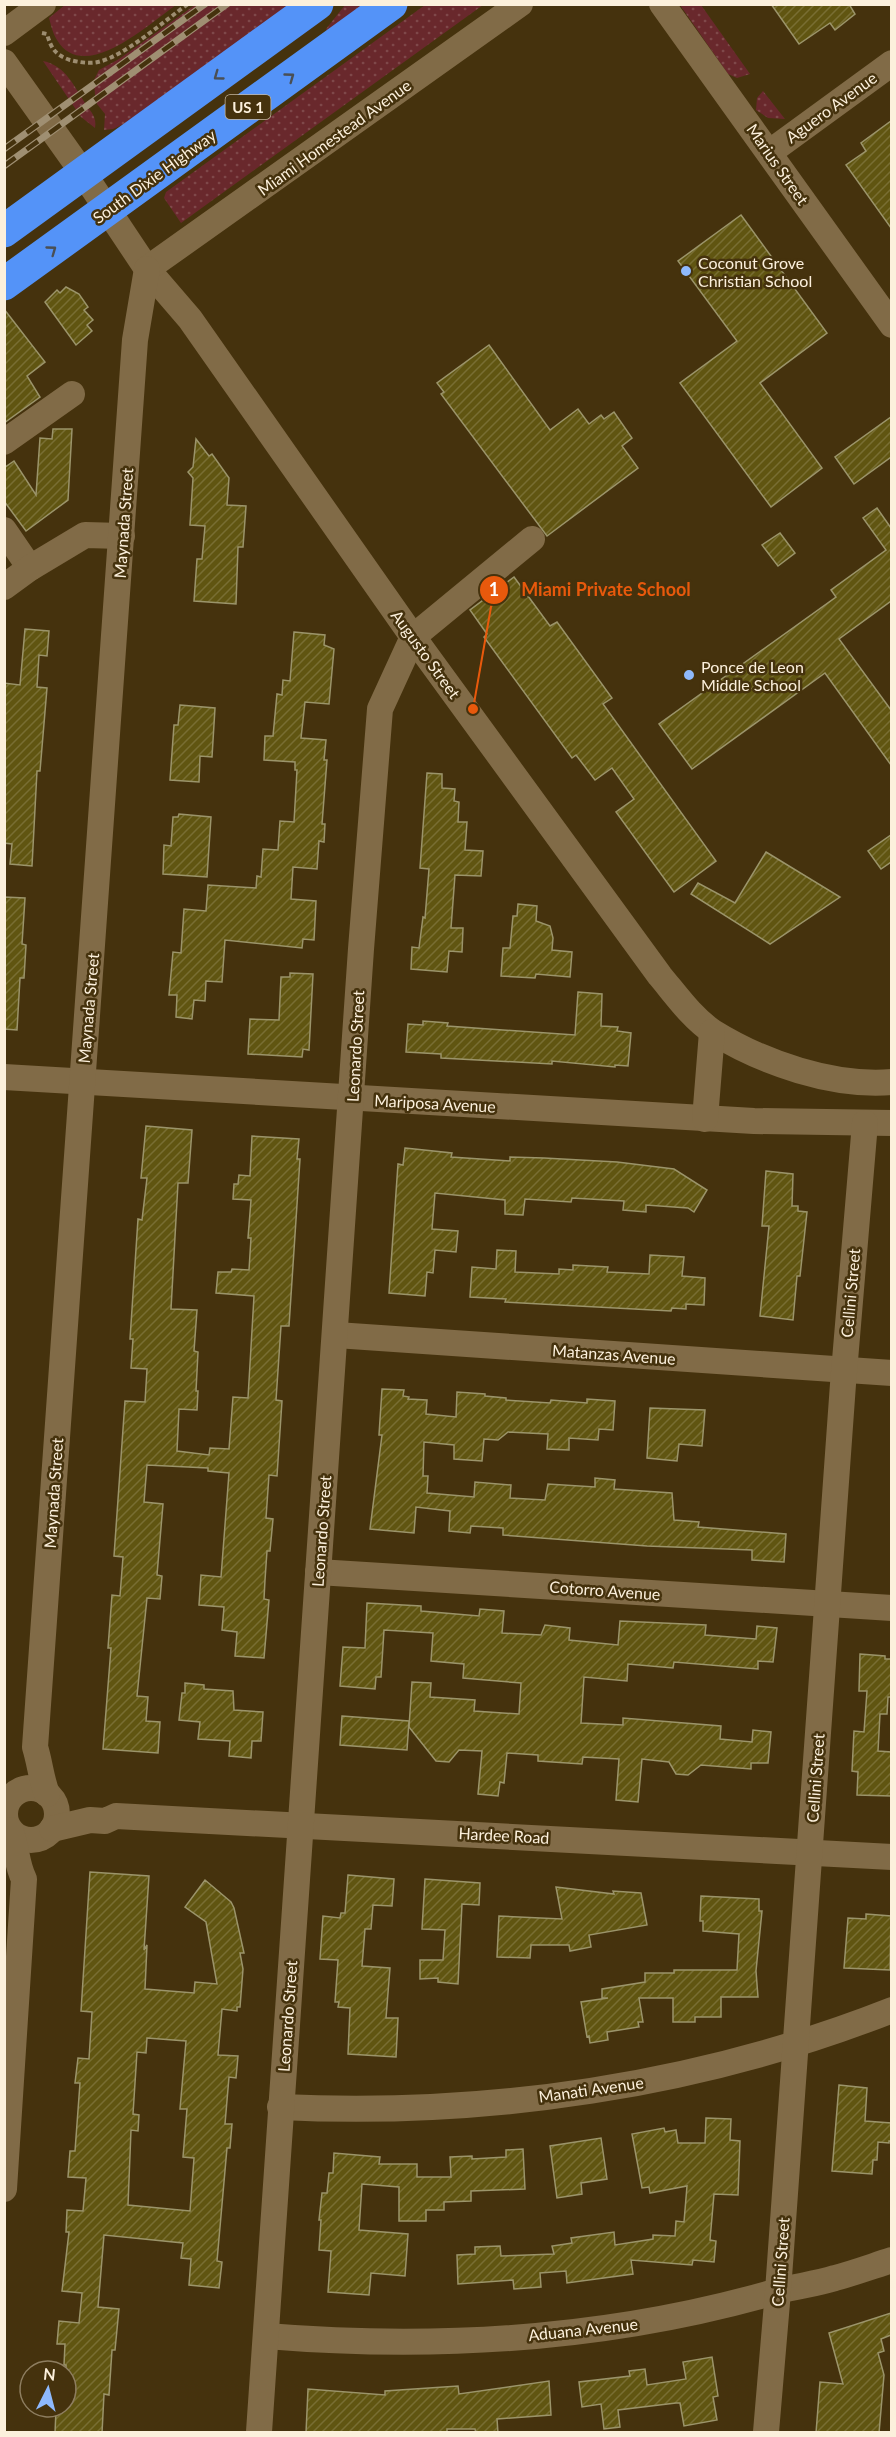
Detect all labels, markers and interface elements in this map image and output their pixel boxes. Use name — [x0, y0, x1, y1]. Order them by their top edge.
one-way arrow — [214, 68, 225, 79]
street label: Aguero Avenue — [782, 68, 880, 146]
one-way arrow — [283, 73, 294, 84]
street label: Miami Homestead Avenue — [254, 75, 414, 199]
road number: US 1 — [226, 95, 270, 119]
street label: Marius Street — [743, 120, 813, 208]
street label: South Dixie Highway — [89, 125, 220, 227]
one-way arrow — [45, 246, 56, 257]
place label: Coconut Grove Christian School — [698, 253, 812, 290]
marker: Coconut Grove Christian School — [679, 264, 693, 278]
street label: Maynada Street — [110, 467, 136, 579]
callout: Miami Private School — [479, 572, 702, 608]
text: 1 — [489, 578, 499, 600]
text: Miami Private School — [521, 578, 691, 600]
street label: Augusto Street — [388, 606, 465, 702]
place label: Ponce de Leon Middle School — [701, 657, 804, 694]
marker: Ponce de Leon Middle School — [682, 668, 696, 682]
street label: Maynada Street — [74, 952, 102, 1064]
street label: Leonardo Street — [343, 989, 367, 1102]
street label: Mariposa Avenue — [374, 1090, 496, 1116]
street label: Cellini Street — [837, 1247, 863, 1338]
street label: Matanzas Avenue — [552, 1340, 676, 1368]
street label: Maynada Street — [40, 1437, 66, 1549]
street label: Leonardo Street — [308, 1474, 334, 1587]
street label: Cotorro Avenue — [549, 1577, 661, 1603]
street label: Cellini Street — [802, 1733, 828, 1823]
street label: Hardee Road — [458, 1823, 550, 1847]
street label: Leonardo Street — [274, 1959, 300, 2072]
street label: Manati Avenue — [537, 2072, 645, 2106]
street label: Cellini Street — [767, 2217, 793, 2307]
street label: Aduana Avenue — [527, 2314, 639, 2344]
north arrow — [18, 2359, 78, 2419]
text: N — [42, 2363, 57, 2384]

